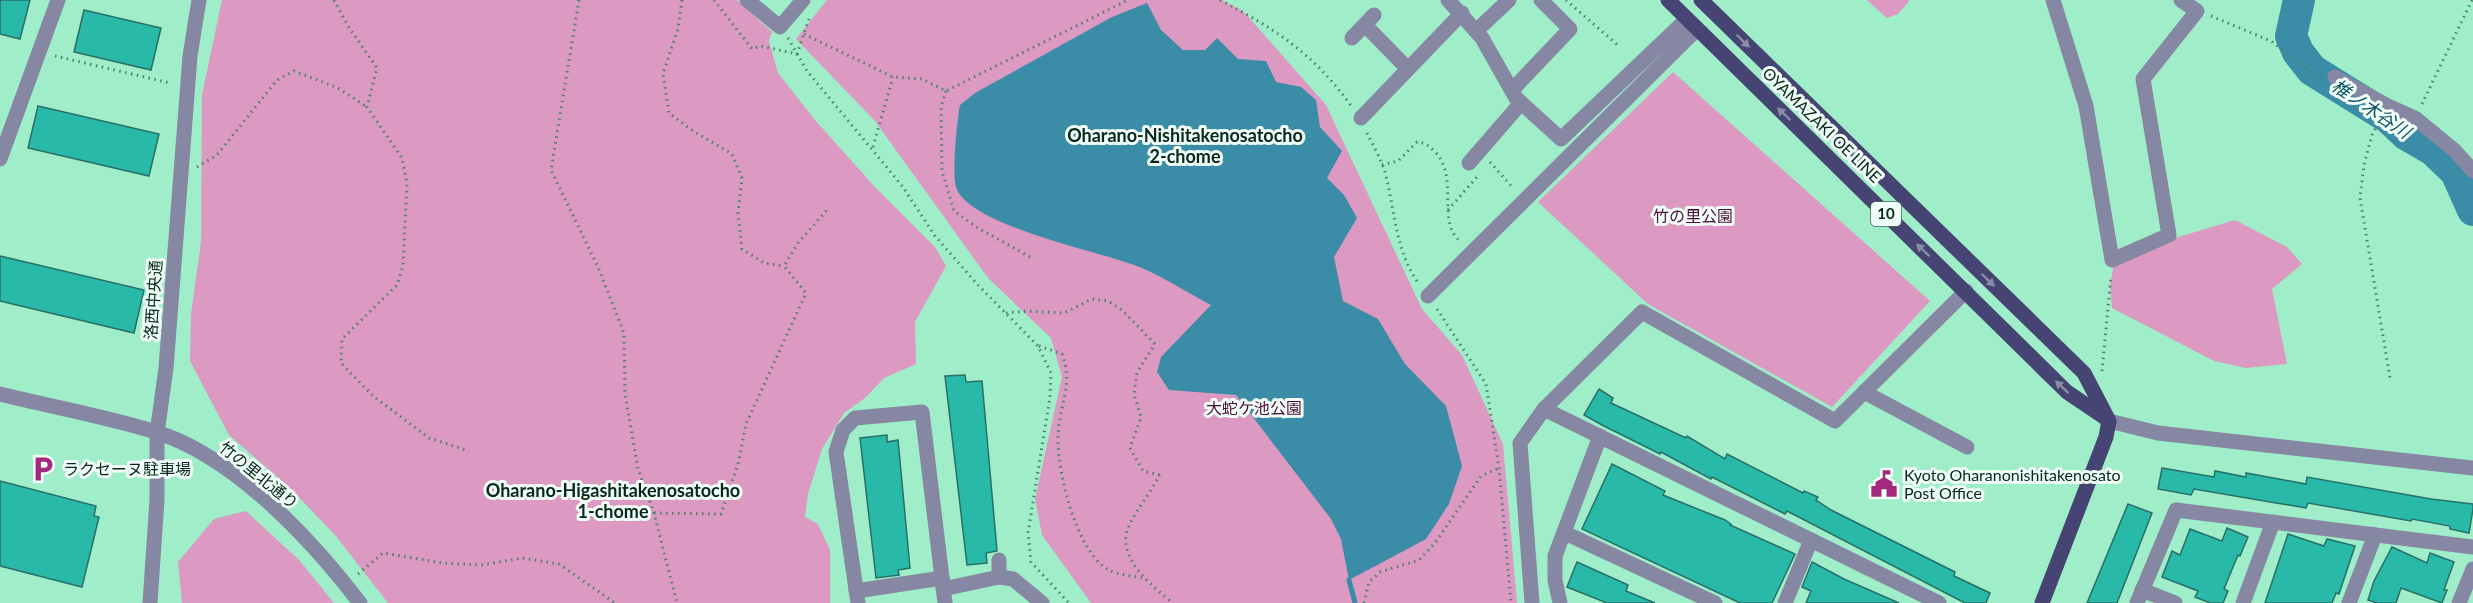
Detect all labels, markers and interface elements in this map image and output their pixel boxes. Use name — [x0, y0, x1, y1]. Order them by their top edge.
one-way arrow — [1736, 34, 1751, 48]
street label: OYAMAZAKI OE LINE — [1759, 63, 1886, 186]
water label: 椎ノ木谷川 — [2328, 74, 2417, 144]
one-way arrow — [1777, 107, 1791, 121]
district label: Oharano-Nishitakenosatocho 2-chome — [1067, 124, 1303, 167]
road number: 10 — [1871, 202, 1901, 226]
park label: 竹の里公園 — [1653, 206, 1733, 225]
one-way arrow — [1916, 243, 1931, 257]
street label: 洛西中央通 — [140, 259, 165, 341]
one-way arrow — [1980, 272, 1994, 286]
one-way arrow — [2055, 381, 2070, 394]
park label: 大蛇ケ池公園 — [1206, 398, 1302, 417]
street label: 竹の里北通り — [216, 437, 303, 512]
parking icon: ラクセーヌ駐車場 — [28, 454, 58, 484]
place label: ラクセーヌ駐車場 — [63, 459, 191, 478]
place label: Kyoto Oharanonishitakenosato Post Office — [1904, 465, 2121, 502]
public building icon: Kyoto Oharanonishitakenosato Post Office — [1869, 469, 1899, 499]
district label: Oharano-Higashitakenosatocho 1-chome — [486, 479, 740, 522]

